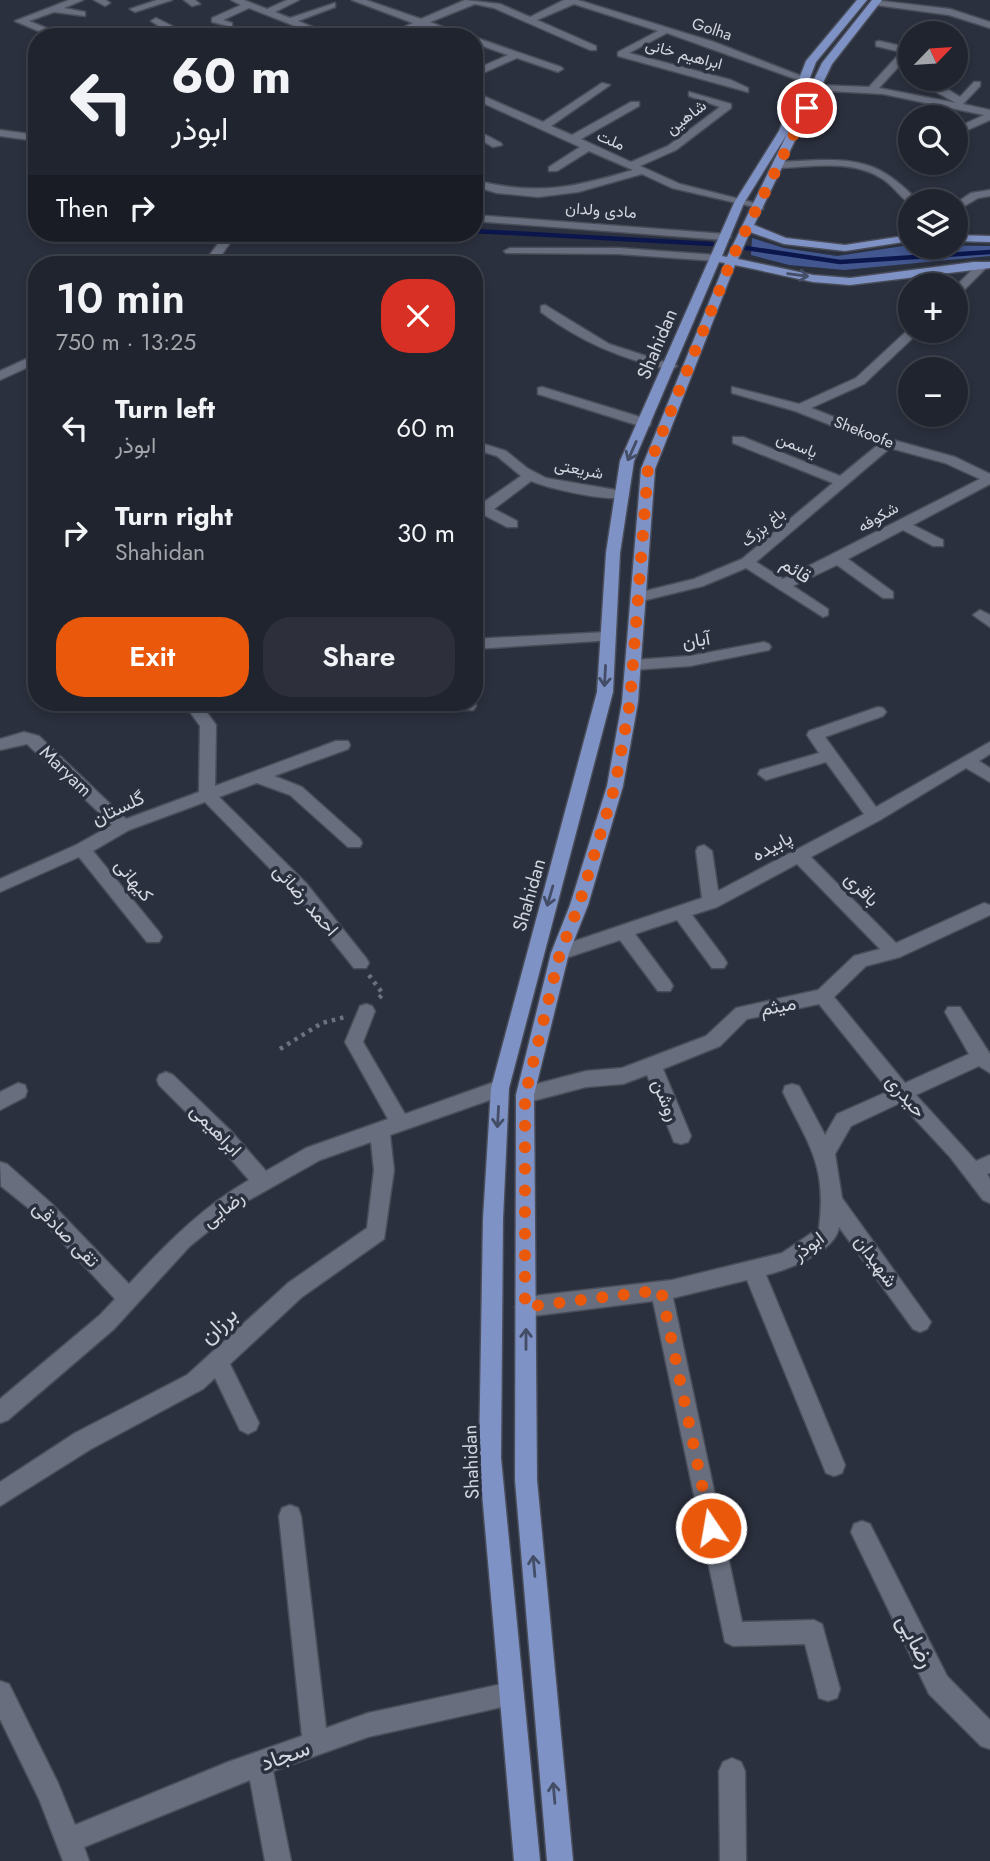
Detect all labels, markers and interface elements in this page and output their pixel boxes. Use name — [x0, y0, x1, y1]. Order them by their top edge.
street label: Golha — [689, 12, 735, 46]
north arrow — [898, 21, 968, 91]
map controls — [898, 21, 968, 427]
street label: ابراهیم خانی — [643, 33, 725, 75]
text: 60 m — [171, 41, 291, 111]
icon: left — [56, 56, 147, 147]
pin — [777, 78, 837, 138]
icon: arrive — [788, 89, 826, 127]
street label: شاهین — [661, 94, 711, 140]
button: search — [898, 105, 968, 175]
text: ابوذر — [171, 106, 228, 152]
street label: ملت — [593, 124, 629, 156]
text: Then — [56, 189, 109, 227]
icon: right — [123, 189, 161, 227]
button: layers — [898, 189, 968, 259]
street label: مادی ولدان — [565, 196, 637, 224]
text: 10 min — [56, 268, 185, 329]
one-way arrow — [786, 268, 809, 281]
button: + — [898, 273, 968, 343]
button: close — [381, 279, 455, 353]
street label: Shahidan — [630, 304, 684, 384]
text: 750 m · 13:25 — [56, 325, 196, 359]
button: − — [898, 357, 968, 427]
text: Turn left — [115, 390, 215, 428]
icon: left — [56, 409, 94, 447]
text: 60 m — [396, 409, 455, 447]
street label: Shekoofe — [831, 410, 897, 454]
street label: یاسمن — [773, 426, 821, 464]
text: ابوذر — [115, 428, 156, 462]
one-way arrow — [625, 440, 638, 461]
street label: شریعتی — [553, 453, 605, 485]
street label: شکوفه — [853, 496, 903, 538]
text: Turn right — [115, 497, 233, 535]
street label: باغ بزرگ — [736, 502, 790, 552]
icon: right — [56, 514, 94, 552]
text: 30 m — [397, 514, 455, 552]
text: Shahidan — [115, 535, 205, 569]
street label: قائم — [775, 550, 817, 590]
button: Exit — [56, 617, 249, 697]
button: Share — [263, 617, 455, 697]
street label: آبان — [680, 624, 713, 656]
one-way arrow — [599, 664, 612, 687]
street label: Maryam — [34, 739, 98, 803]
street label: گلستان — [87, 784, 149, 832]
street label: پابیده — [747, 824, 797, 868]
street label: کیهانی — [108, 853, 160, 907]
street label: Shahidan — [506, 856, 552, 934]
street label: احمد رضائی — [267, 858, 345, 942]
street label: باقری — [838, 865, 886, 913]
one-way arrow — [543, 884, 556, 907]
street label: میثم — [758, 989, 798, 1023]
street label: حیدری — [880, 1068, 932, 1124]
street label: روشن — [645, 1075, 687, 1125]
street label: ابراهیمی — [184, 1098, 248, 1162]
one-way arrow — [491, 1105, 504, 1128]
street label: رضایی — [196, 1184, 250, 1234]
street label: تقی صادقی — [26, 1194, 106, 1274]
street label: ابوذر — [785, 1225, 830, 1268]
street label: شهیدان — [848, 1229, 904, 1293]
street label: برزان — [191, 1298, 245, 1352]
one-way arrow — [519, 1328, 532, 1351]
street label: Shahidan — [456, 1424, 486, 1500]
position arrow — [674, 1491, 748, 1565]
one-way arrow — [527, 1556, 540, 1578]
street label: رضایی — [888, 1608, 944, 1674]
street label: سجاد — [255, 1730, 315, 1780]
one-way arrow — [547, 1782, 560, 1805]

